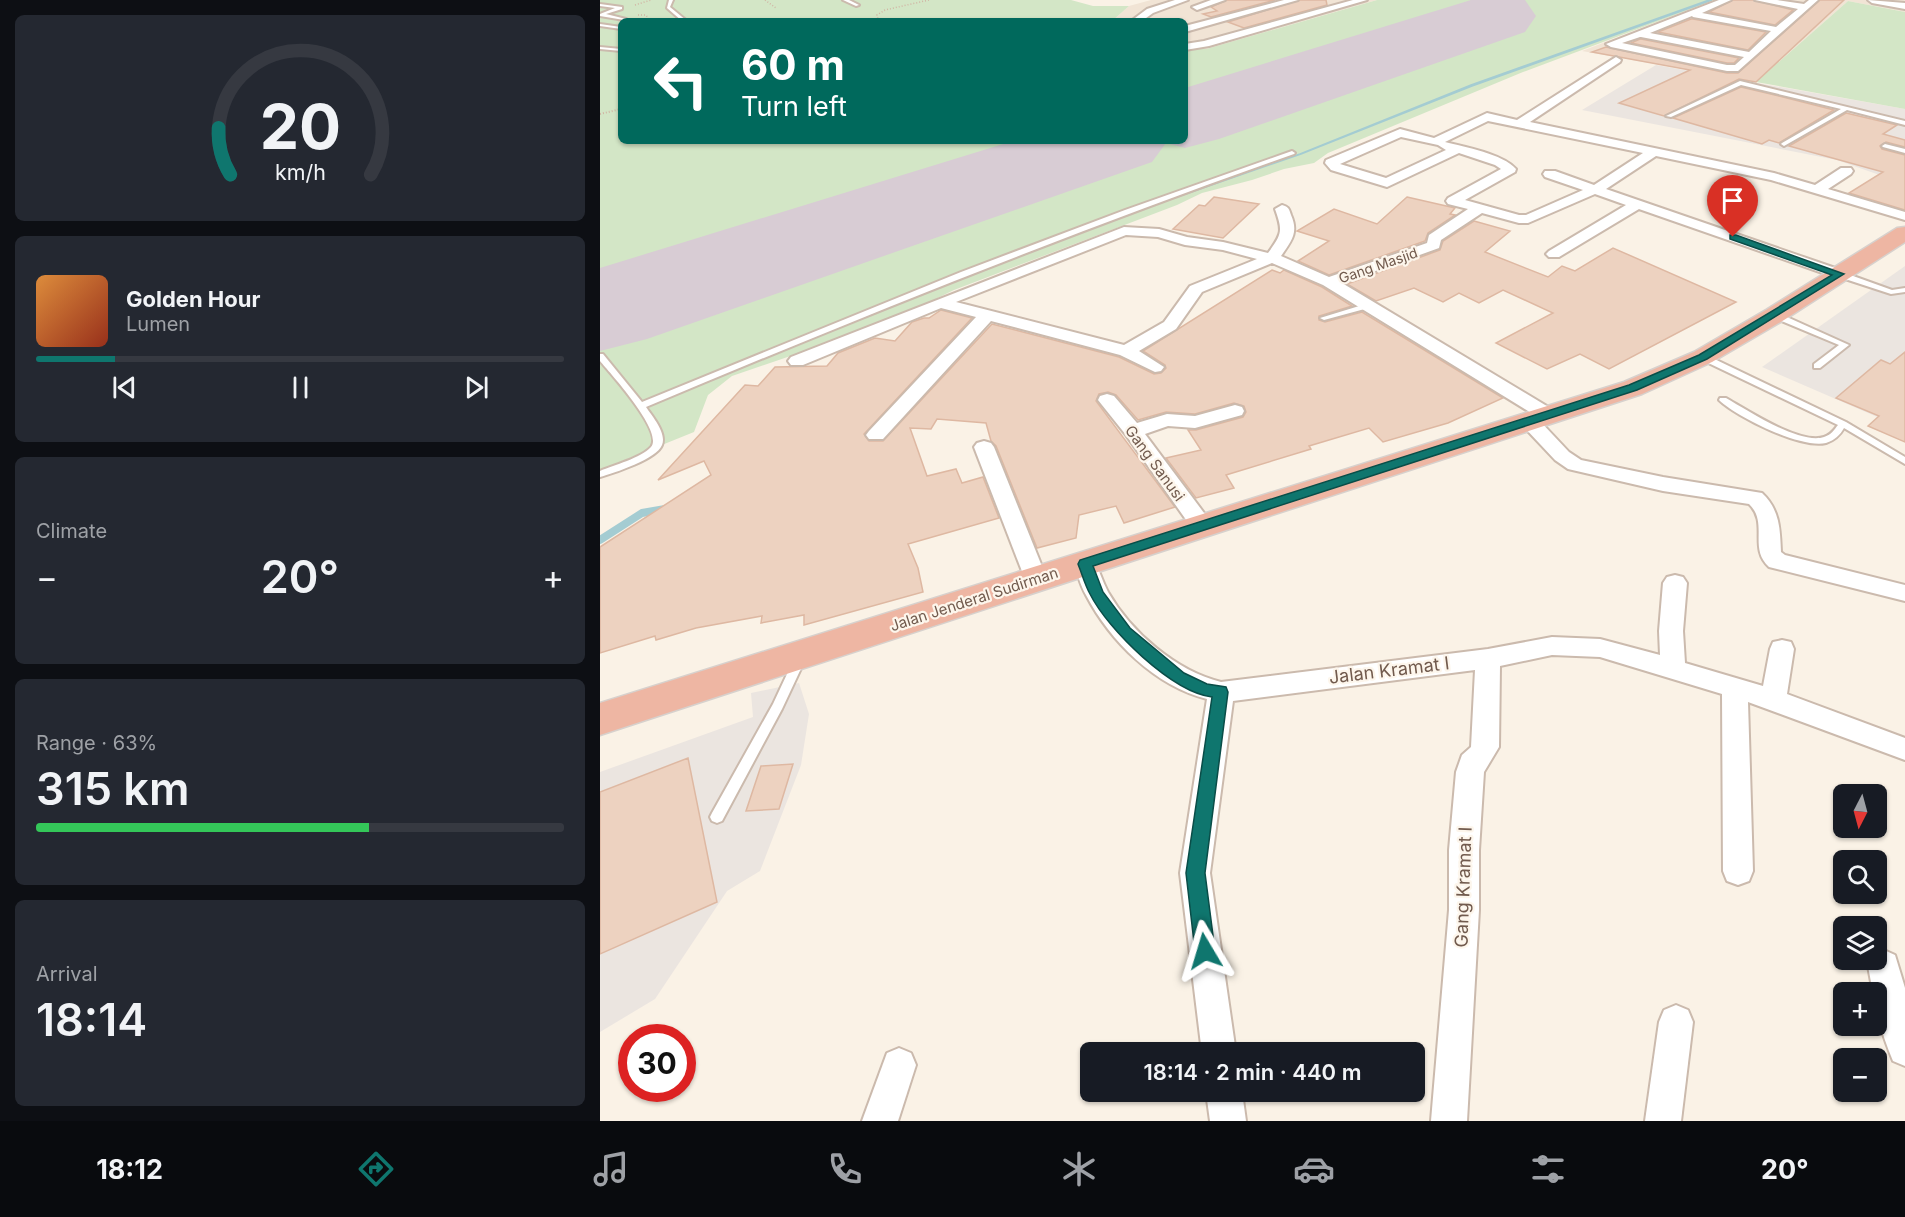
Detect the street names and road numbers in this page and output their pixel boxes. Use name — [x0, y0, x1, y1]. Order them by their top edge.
street label: Gang Masjid — [1336, 244, 1420, 286]
street label: Gang Sanusi — [1121, 421, 1189, 505]
street label: Jalan Jenderal Sudirman — [887, 563, 1061, 635]
street label: Jalan Kramat I — [1328, 652, 1450, 688]
street label: Gang Kramat I — [1450, 826, 1476, 948]

